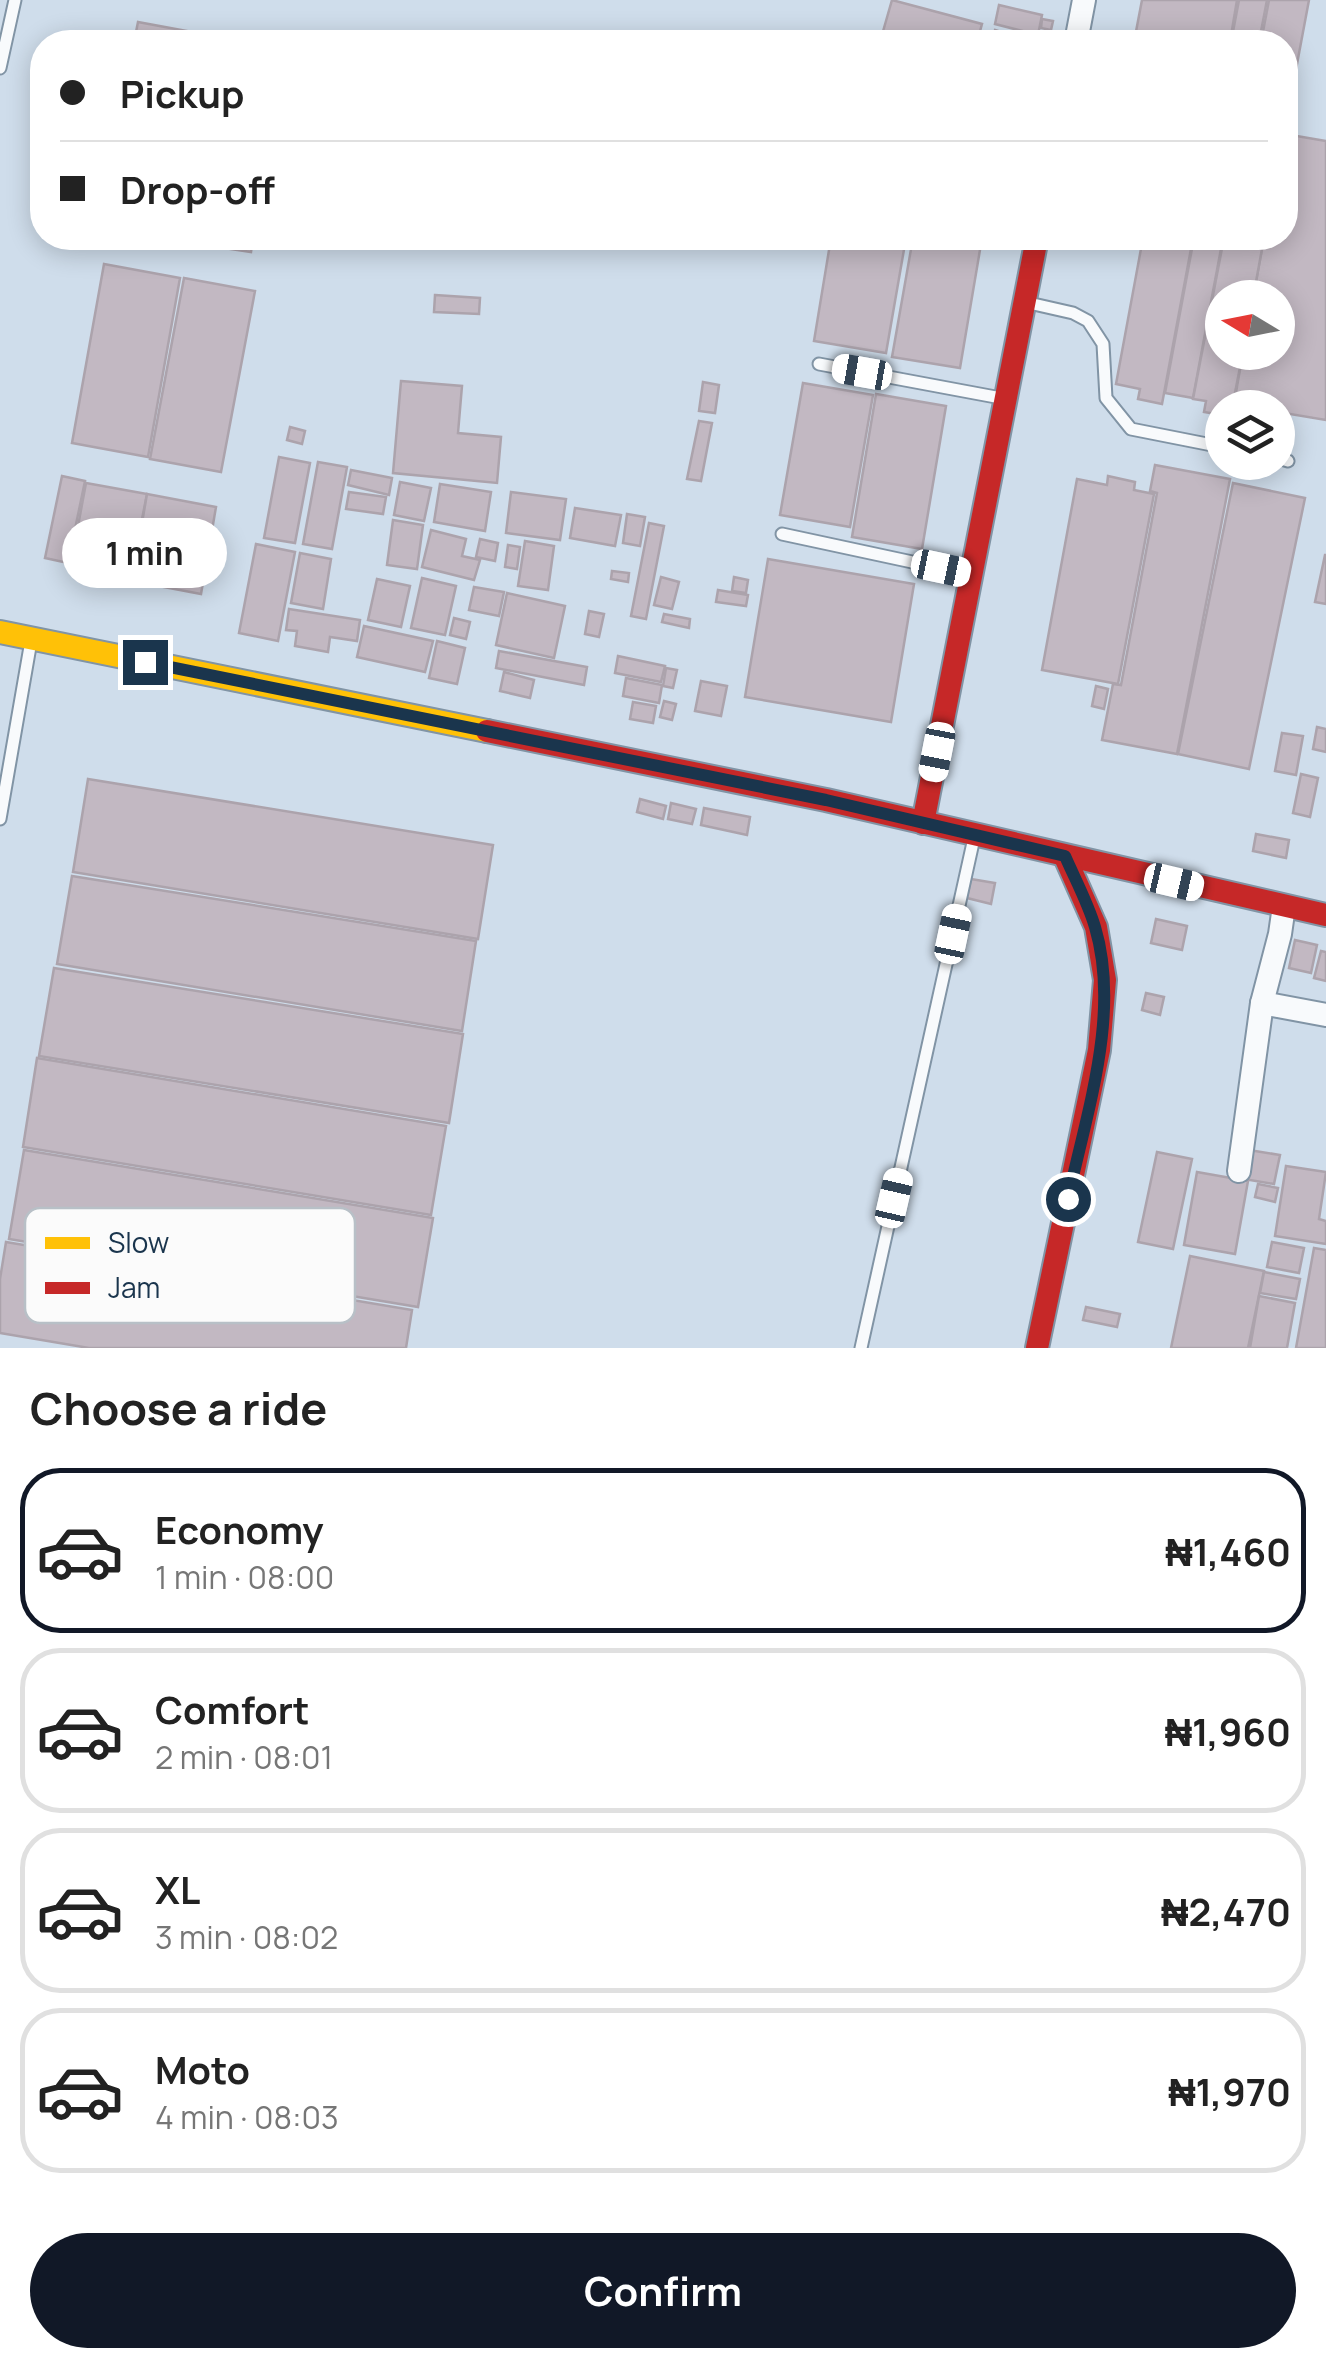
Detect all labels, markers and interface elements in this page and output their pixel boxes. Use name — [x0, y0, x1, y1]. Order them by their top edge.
text: Pickup — [120, 67, 244, 119]
text: Drop-off — [120, 163, 275, 215]
north arrow — [1205, 280, 1295, 370]
map controls — [1205, 280, 1295, 480]
car — [830, 352, 894, 392]
button: layers — [1205, 390, 1295, 480]
callout: 1 min — [62, 517, 228, 587]
text: 1 min — [105, 531, 184, 575]
car — [909, 547, 973, 589]
route end — [123, 640, 168, 685]
car — [917, 720, 957, 784]
car — [1141, 861, 1207, 903]
car — [932, 902, 974, 966]
car — [873, 1165, 915, 1231]
route start — [1046, 1177, 1091, 1222]
legend — [25, 1208, 355, 1323]
text: Slow — [108, 1223, 169, 1261]
text: Jam — [108, 1268, 160, 1306]
text: Choose a ride — [30, 1377, 327, 1439]
text: Economy — [155, 1503, 324, 1555]
icon: car — [35, 1506, 125, 1596]
text: ₦1,460 — [1165, 1525, 1291, 1577]
text: 1 min · 08:00 — [155, 1555, 334, 1599]
text: Comfort — [155, 1683, 309, 1735]
icon: car — [35, 1686, 125, 1776]
text: ₦1,960 — [1165, 1705, 1291, 1757]
text: 2 min · 08:01 — [155, 1735, 333, 1779]
text: XL — [155, 1863, 200, 1915]
icon: car — [35, 1866, 125, 1956]
text: ₦2,470 — [1161, 1885, 1291, 1937]
text: 3 min · 08:02 — [155, 1915, 338, 1959]
text: Moto — [155, 2043, 250, 2095]
icon: car — [35, 2046, 125, 2136]
text: ₦1,970 — [1168, 2065, 1291, 2117]
text: 4 min · 08:03 — [155, 2095, 339, 2139]
button: Confirm — [30, 2233, 1296, 2348]

